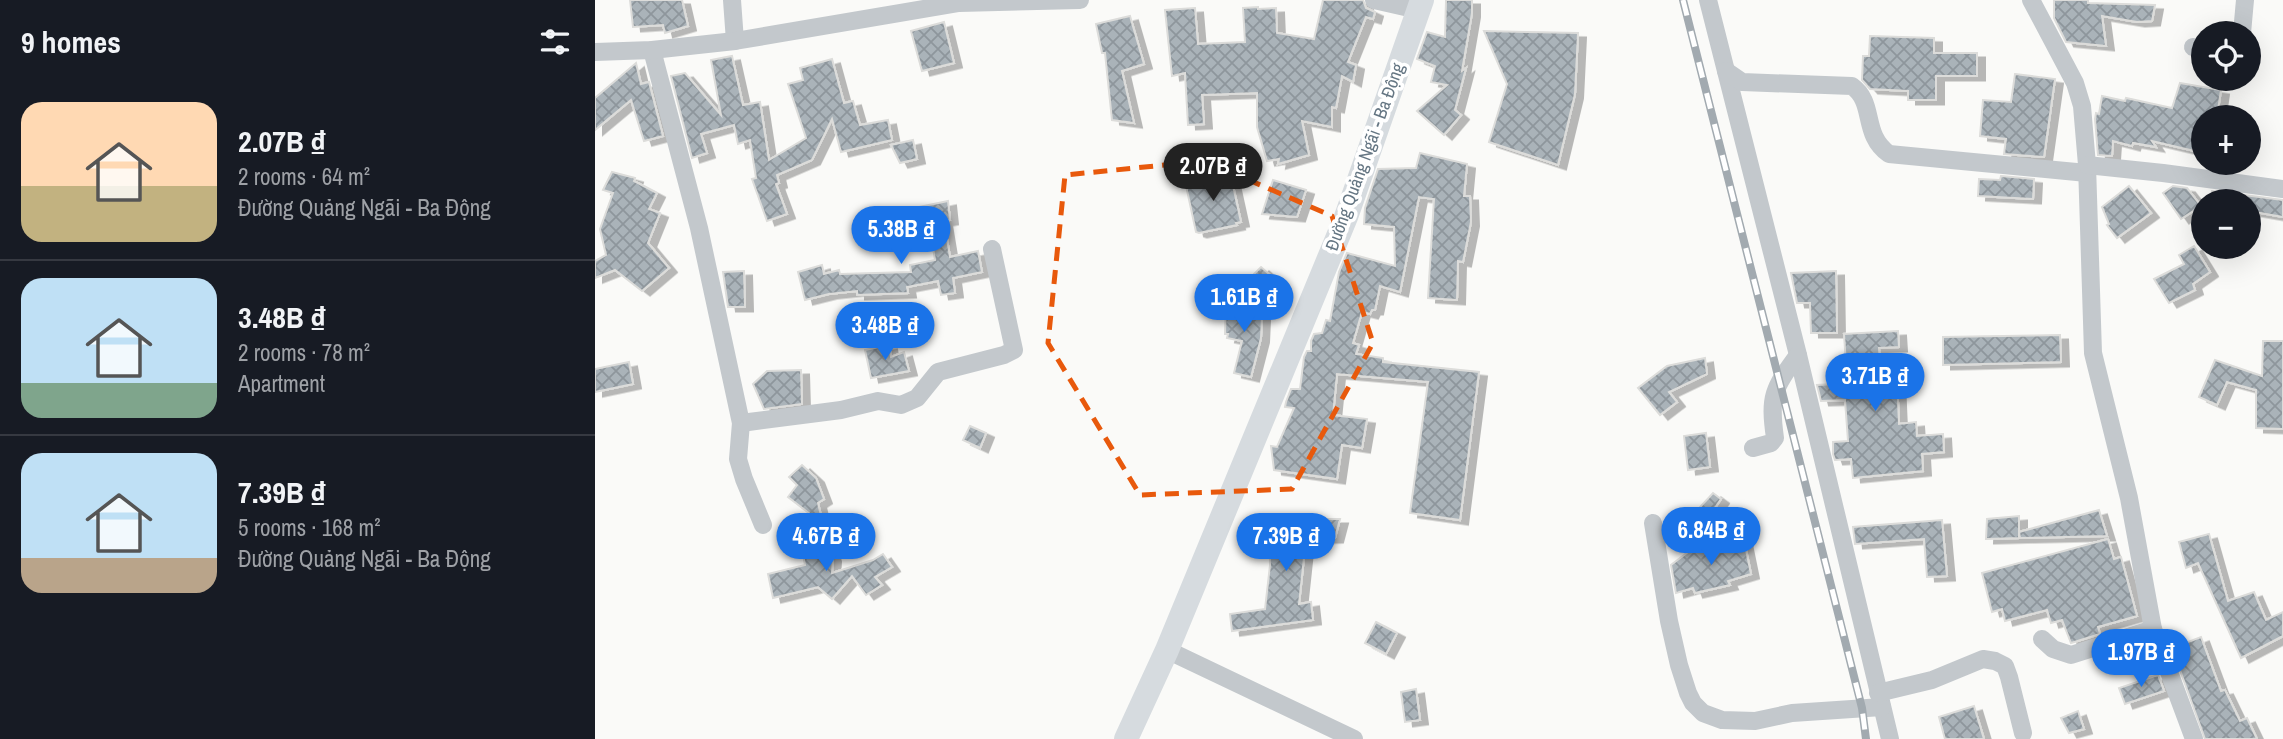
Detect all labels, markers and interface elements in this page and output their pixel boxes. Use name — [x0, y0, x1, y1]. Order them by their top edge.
map controls — [2191, 21, 2261, 259]
button: locate — [2191, 21, 2261, 91]
text: 9 homes — [21, 22, 121, 62]
icon: filters — [536, 23, 574, 61]
street label: Đường Quảng Ngãi - Ba Động — [1319, 59, 1410, 254]
button: + — [2191, 105, 2261, 175]
text: 2.07B ₫ — [238, 121, 326, 161]
icon: home — [77, 130, 161, 214]
pin: 2.07B ₫ — [1148, 144, 1278, 203]
text: 2.07B ₫ — [1179, 150, 1247, 181]
text: 2 rooms · 64 m² — [238, 161, 370, 192]
button: − — [2191, 189, 2261, 259]
text: Đường Quảng Ngãi - Ba Động — [238, 192, 491, 223]
pin: 5.38B ₫ — [836, 206, 966, 266]
text: 5.38B ₫ — [867, 213, 935, 244]
pin: 1.61B ₫ — [1179, 274, 1309, 334]
text: 1.61B ₫ — [1210, 281, 1278, 312]
text: 3.48B ₫ — [238, 297, 326, 337]
pin: 3.48B ₫ — [820, 302, 950, 362]
icon: home — [77, 306, 161, 390]
text: 3.48B ₫ — [851, 309, 919, 340]
text: 2 rooms · 78 m² — [238, 337, 370, 368]
pin: 3.71B ₫ — [1810, 354, 1940, 413]
text: 3.71B ₫ — [1841, 360, 1909, 391]
text: Apartment — [238, 368, 325, 399]
text: 7.39B ₫ — [238, 472, 326, 512]
icon: home — [77, 481, 161, 565]
pin: 6.84B ₫ — [1646, 508, 1776, 567]
text: 5 rooms · 168 m² — [238, 512, 381, 543]
pin: 4.67B ₫ — [761, 514, 891, 573]
pin: 7.39B ₫ — [1221, 514, 1351, 573]
text: 6.84B ₫ — [1677, 514, 1745, 545]
text: 4.67B ₫ — [792, 520, 860, 551]
text: 7.39B ₫ — [1252, 520, 1320, 551]
text: Đường Quảng Ngãi - Ba Động — [238, 543, 491, 574]
pin: 1.97B ₫ — [2076, 630, 2206, 689]
text: 1.97B ₫ — [2107, 636, 2175, 667]

